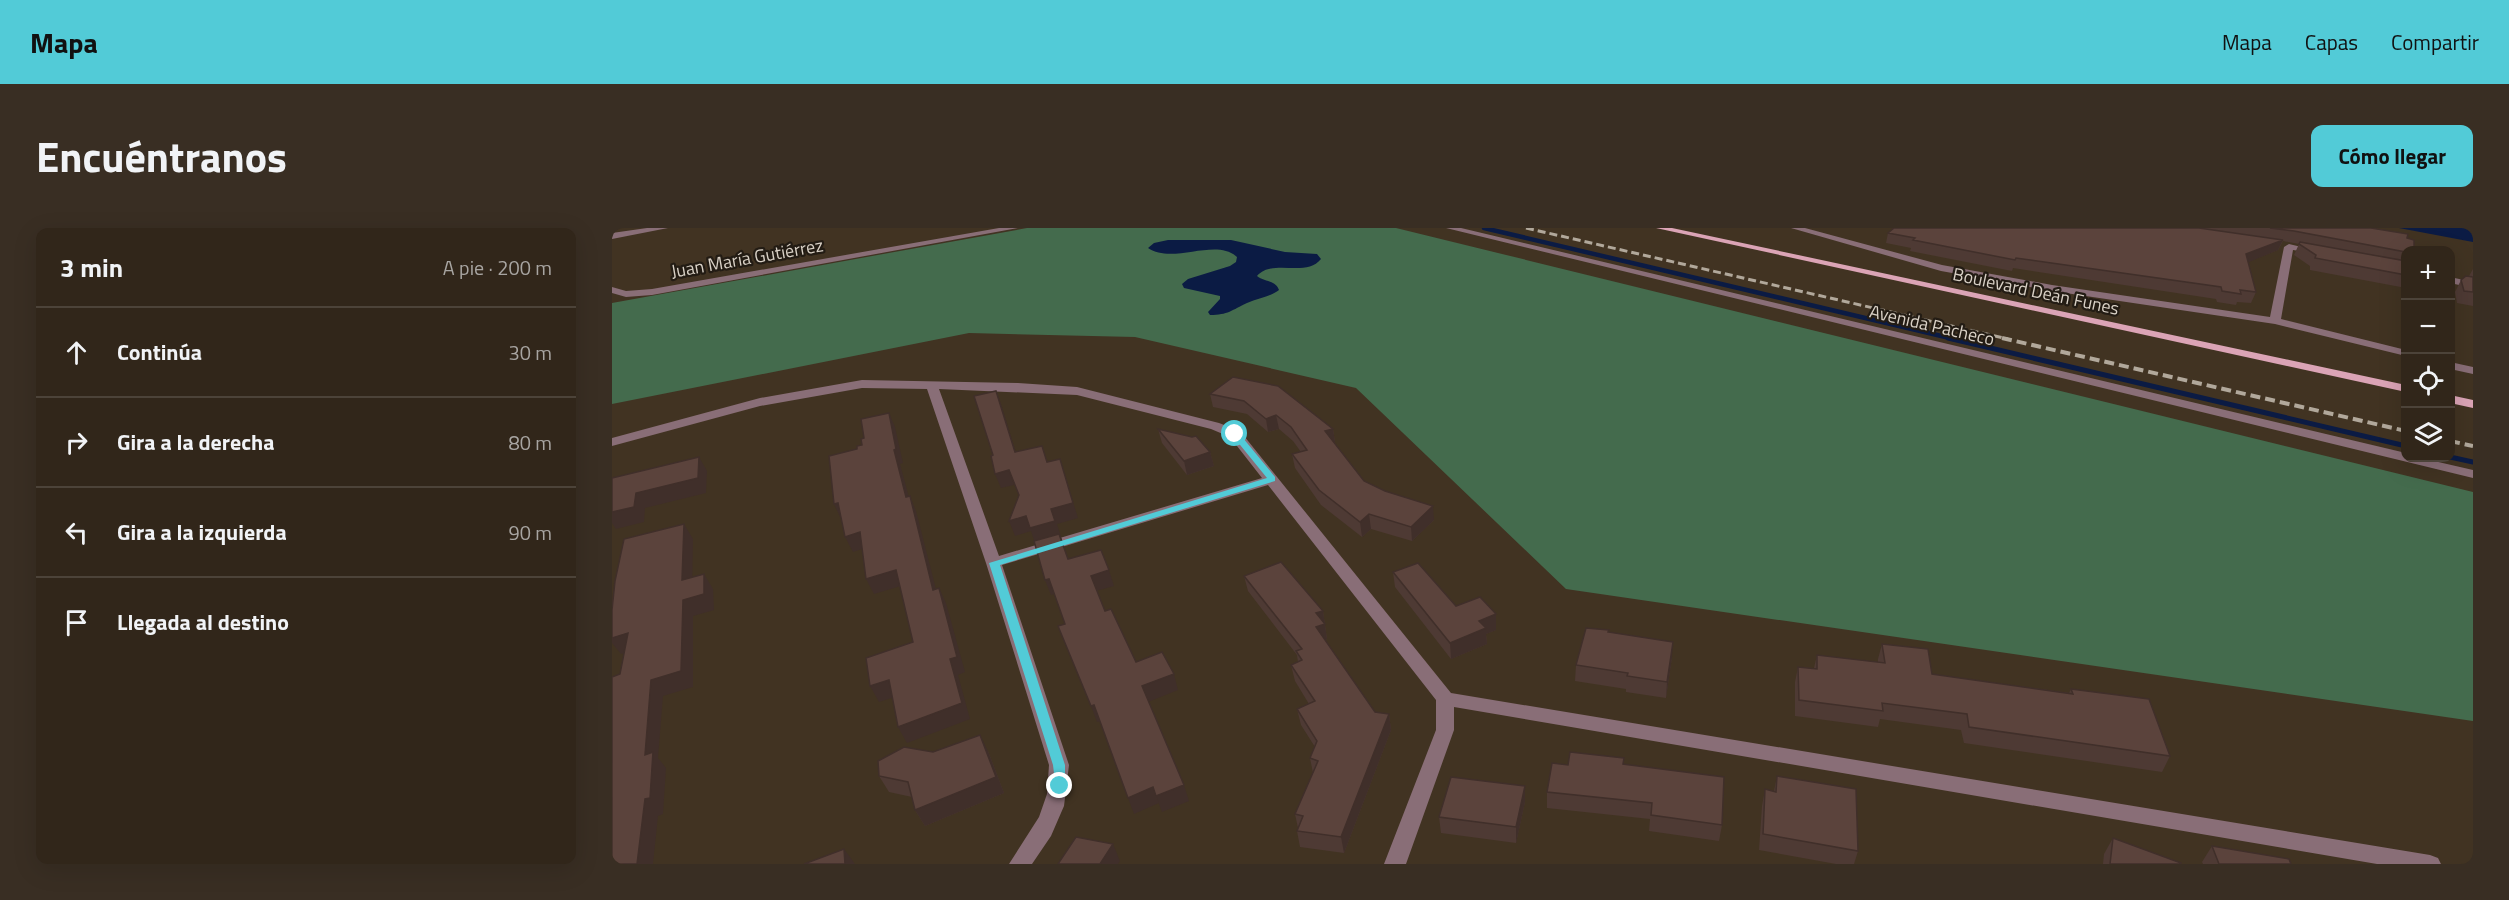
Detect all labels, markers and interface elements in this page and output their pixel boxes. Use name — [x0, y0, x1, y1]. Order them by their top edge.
text: Mapa — [30, 21, 98, 64]
text: Mapa — [2222, 26, 2272, 58]
text: Capas — [2305, 26, 2358, 58]
text: Compartir — [2391, 26, 2479, 58]
text: Encuéntranos — [36, 124, 287, 188]
button: Cómo llegar — [2311, 125, 2473, 187]
street label: Juan María Gutiérrez — [669, 231, 825, 285]
map controls — [2401, 246, 2455, 462]
button: + — [2401, 246, 2455, 300]
text: 3 min — [60, 248, 123, 287]
text: A pie · 200 m — [443, 252, 552, 283]
street label: Boulevard Deán Funes — [1950, 260, 2122, 322]
street label: Avenida Pacheco — [1867, 297, 1997, 353]
button: − — [2401, 300, 2455, 354]
text: Continúa — [117, 335, 202, 369]
icon: ahead — [60, 336, 93, 369]
text: 30 m — [508, 337, 552, 368]
button: locate — [2401, 354, 2455, 408]
button: layers — [2401, 408, 2455, 462]
route start — [1221, 420, 1247, 446]
text: Gira a la derecha — [117, 425, 274, 459]
icon: right — [60, 426, 93, 459]
text: 80 m — [508, 427, 552, 458]
text: Gira a la izquierda — [117, 515, 287, 549]
icon: left — [60, 516, 93, 549]
text: 90 m — [508, 517, 552, 548]
text: Llegada al destino — [117, 605, 289, 639]
icon: arrive — [60, 606, 93, 639]
route end — [1046, 772, 1072, 798]

